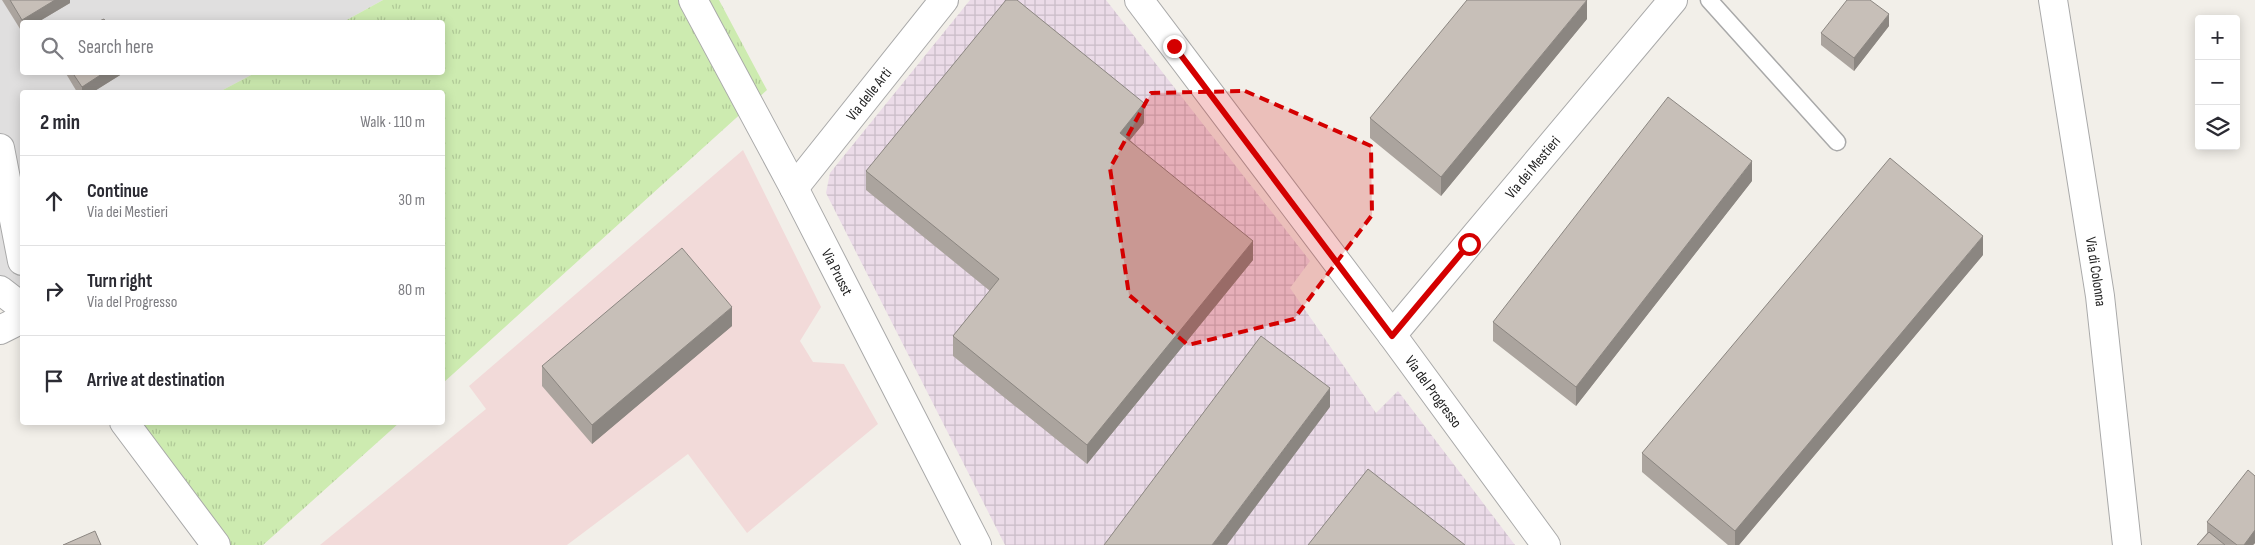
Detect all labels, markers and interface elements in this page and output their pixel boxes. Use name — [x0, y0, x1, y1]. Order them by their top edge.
map controls — [2195, 15, 2240, 150]
button: + — [2195, 15, 2240, 60]
search box — [20, 20, 445, 75]
icon: search — [38, 34, 66, 62]
route end — [1163, 35, 1186, 58]
text: Search here — [78, 36, 154, 59]
button: − — [2195, 60, 2240, 105]
street label: Via delle Arti — [842, 64, 896, 125]
button: layers — [2195, 105, 2240, 150]
text: 2 min — [40, 110, 80, 135]
text: Walk · 110 m — [360, 113, 425, 132]
street label: Via dei Mestieri — [1501, 132, 1565, 202]
text: Continue — [87, 180, 148, 203]
icon: ahead — [40, 187, 68, 215]
text: 30 m — [398, 191, 425, 210]
text: Via dei Mestieri — [87, 203, 168, 222]
route start — [1458, 233, 1481, 256]
street label: Via di Colonna — [2081, 235, 2111, 308]
street label: Via Prusst — [817, 246, 857, 299]
text: Turn right — [87, 270, 152, 293]
icon: right — [40, 277, 68, 305]
text: 80 m — [398, 281, 425, 300]
text: Via del Progresso — [87, 293, 177, 312]
street label: Via del Progresso — [1401, 352, 1466, 431]
icon: arrive — [40, 367, 68, 395]
text: Arrive at destination — [87, 369, 225, 392]

